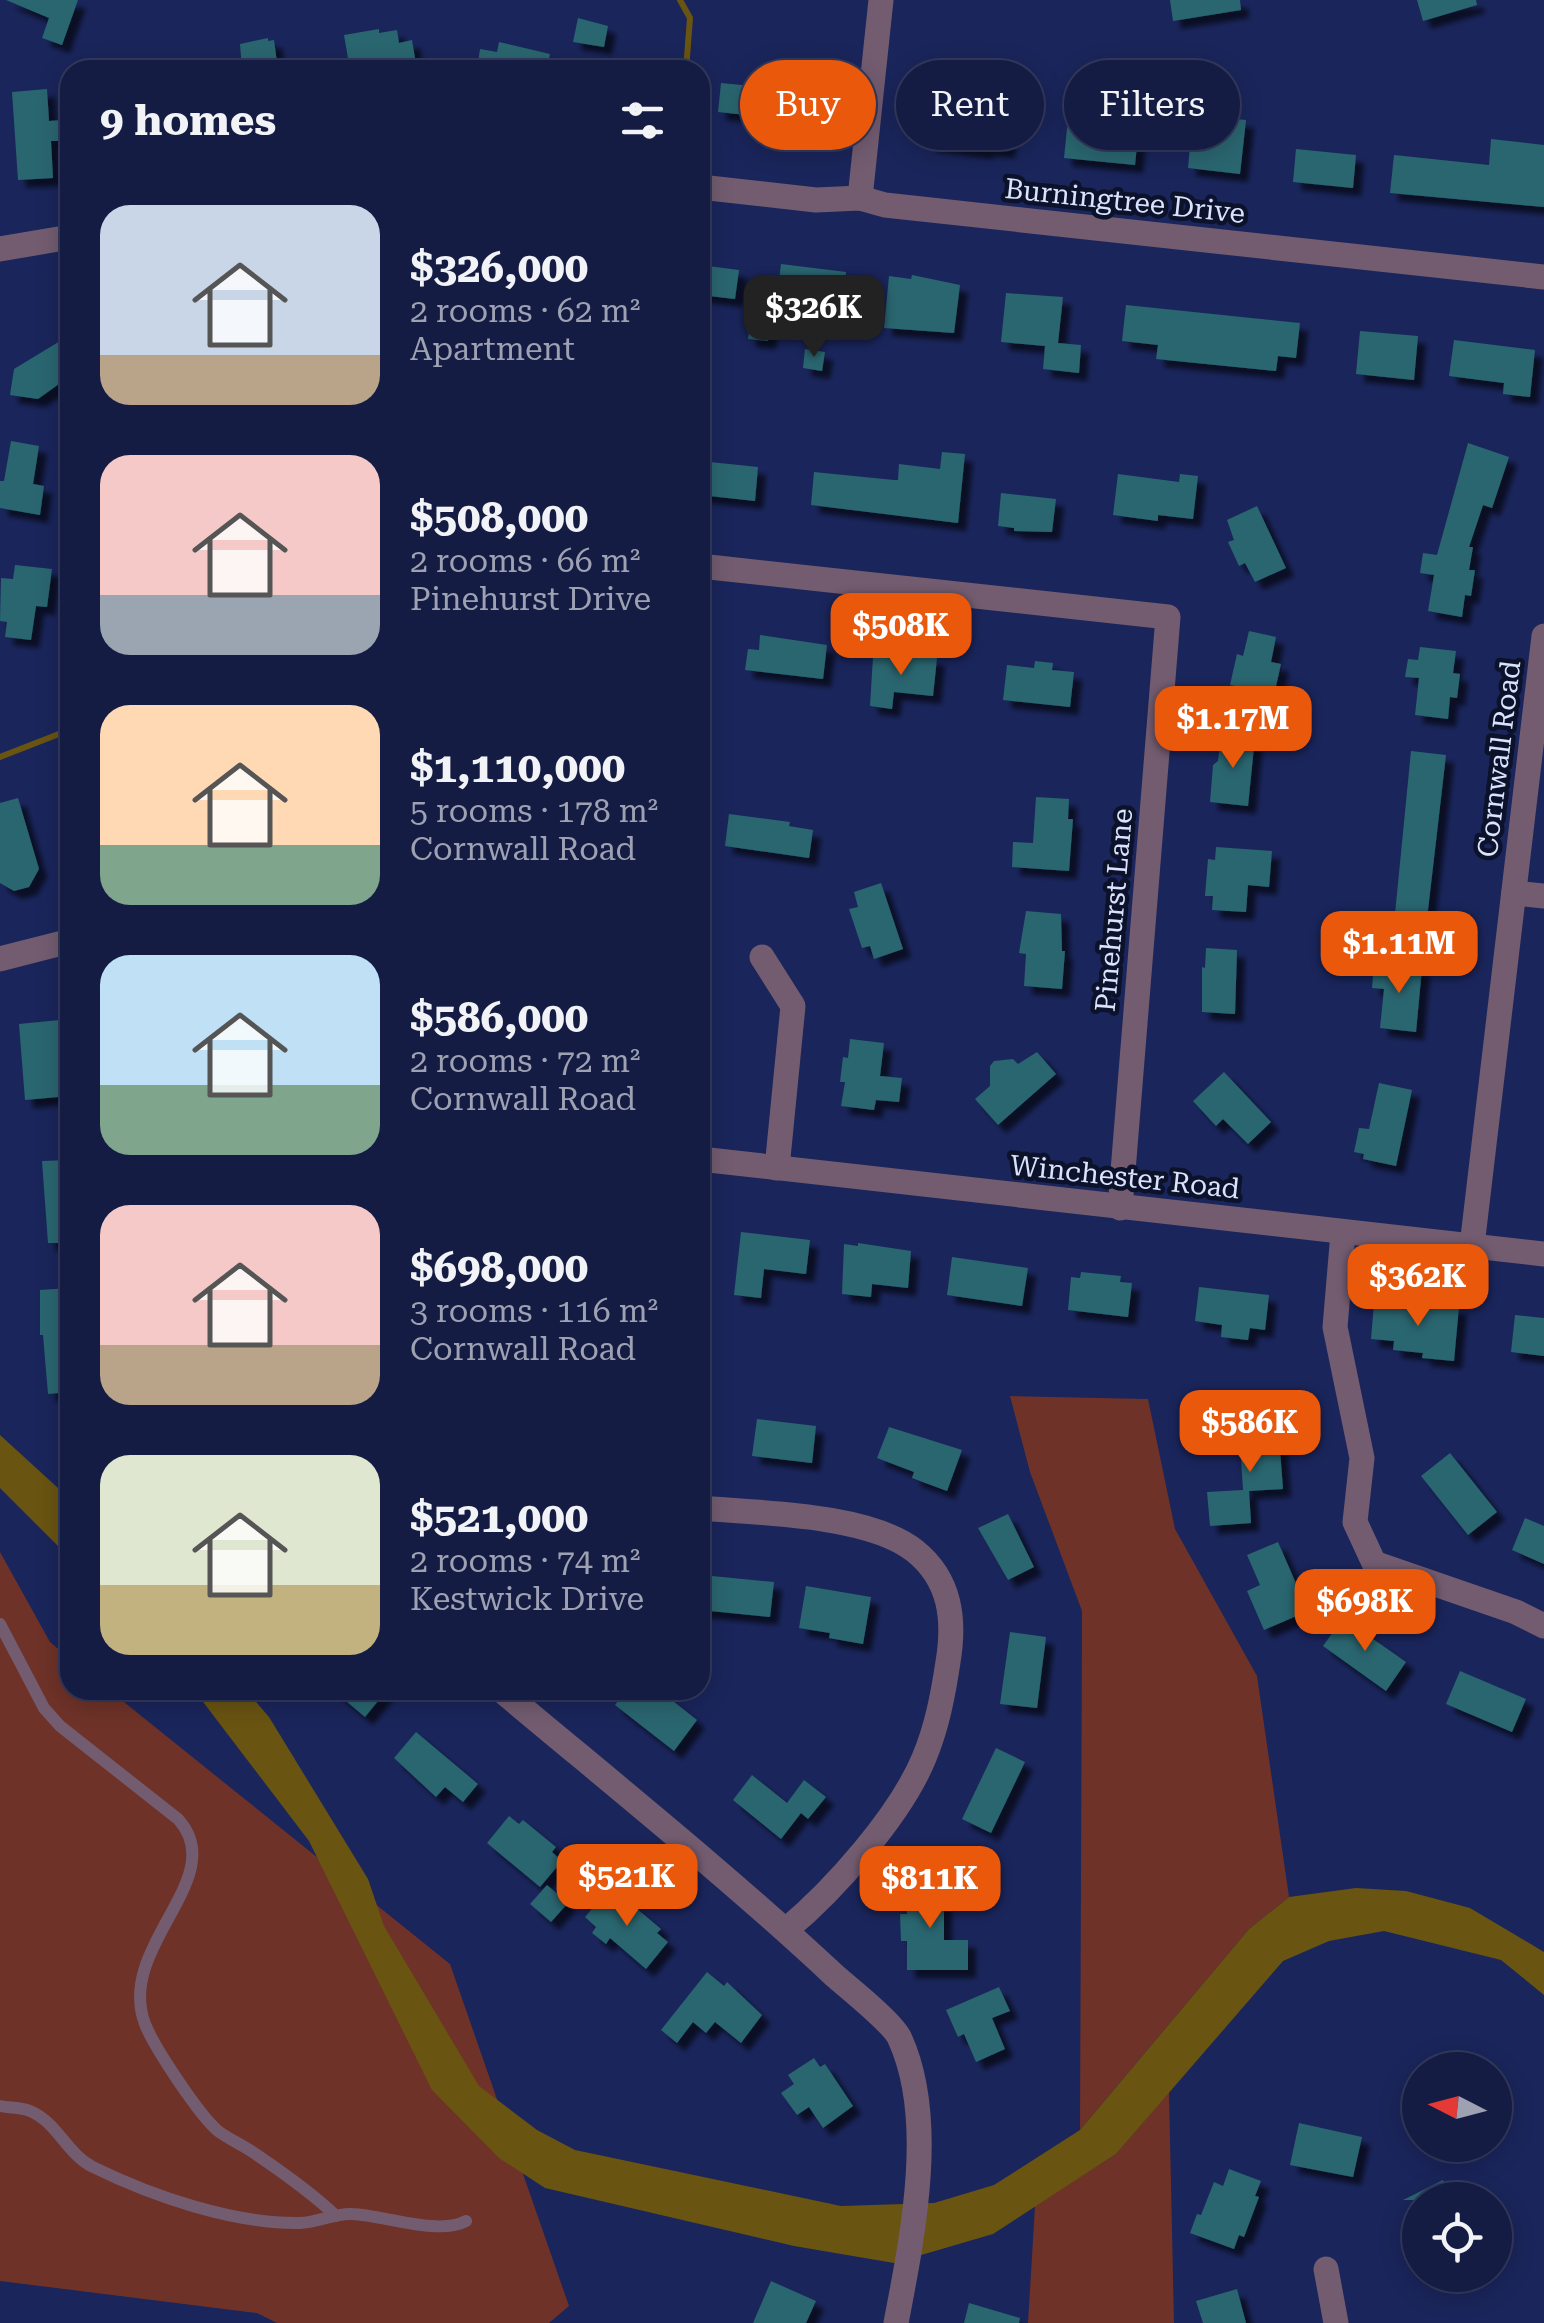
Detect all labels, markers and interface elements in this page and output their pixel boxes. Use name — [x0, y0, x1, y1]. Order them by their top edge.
chip: Buy — [740, 60, 876, 150]
chip: Rent — [896, 60, 1044, 150]
chip: Filters — [1064, 60, 1240, 150]
icon: filters — [615, 93, 670, 148]
text: 9 homes — [100, 96, 276, 145]
street label: Burningtree Drive — [1003, 172, 1247, 230]
text: $326,000 — [410, 243, 588, 292]
icon: home — [180, 245, 300, 365]
pin: $326K — [744, 275, 884, 360]
text: $326K — [766, 288, 862, 326]
text: 2 rooms · 62 m² — [410, 292, 640, 330]
text: Apartment — [410, 330, 575, 368]
text: $508,000 — [410, 493, 588, 542]
icon: home — [180, 495, 300, 615]
text: 2 rooms · 66 m² — [410, 542, 640, 580]
text: Pinehurst Drive — [410, 580, 651, 618]
pin: $508K — [831, 593, 971, 678]
text: $508K — [853, 606, 949, 644]
street label: Cornwall Road — [1471, 659, 1527, 859]
pin: $1.17M — [1152, 686, 1314, 771]
text: $1.17M — [1177, 699, 1289, 737]
text: $1,110,000 — [410, 743, 625, 792]
icon: home — [180, 745, 300, 865]
text: 5 rooms · 178 m² — [410, 792, 658, 830]
street label: Pinehurst Lane — [1089, 807, 1139, 1013]
text: Cornwall Road — [410, 830, 636, 868]
pin: $1.11M — [1318, 911, 1480, 996]
text: $1.11M — [1343, 924, 1455, 962]
text: $586,000 — [410, 993, 588, 1042]
icon: home — [180, 995, 300, 1115]
text: 2 rooms · 72 m² — [410, 1042, 640, 1080]
text: Cornwall Road — [410, 1080, 636, 1118]
street label: Winchester Road — [1009, 1149, 1241, 1205]
text: $698,000 — [410, 1243, 588, 1292]
pin: $362K — [1348, 1244, 1488, 1329]
icon: home — [180, 1245, 300, 1365]
text: $362K — [1370, 1257, 1466, 1295]
text: 3 rooms · 116 m² — [410, 1292, 658, 1330]
text: Cornwall Road — [410, 1330, 636, 1368]
pin: $586K — [1180, 1390, 1320, 1475]
text: $586K — [1202, 1403, 1298, 1441]
text: $521,000 — [410, 1493, 588, 1542]
icon: home — [180, 1495, 300, 1615]
text: 2 rooms · 74 m² — [410, 1542, 640, 1580]
pin: $698K — [1295, 1569, 1435, 1654]
text: Kestwick Drive — [410, 1580, 644, 1618]
text: $698K — [1317, 1582, 1413, 1620]
pin: $521K — [557, 1844, 697, 1929]
pin: $811K — [860, 1846, 1000, 1931]
text: $521K — [579, 1857, 675, 1895]
text: $811K — [882, 1859, 978, 1897]
north arrow — [1402, 2052, 1512, 2162]
map controls — [1402, 2052, 1512, 2292]
button: locate — [1402, 2182, 1512, 2292]

